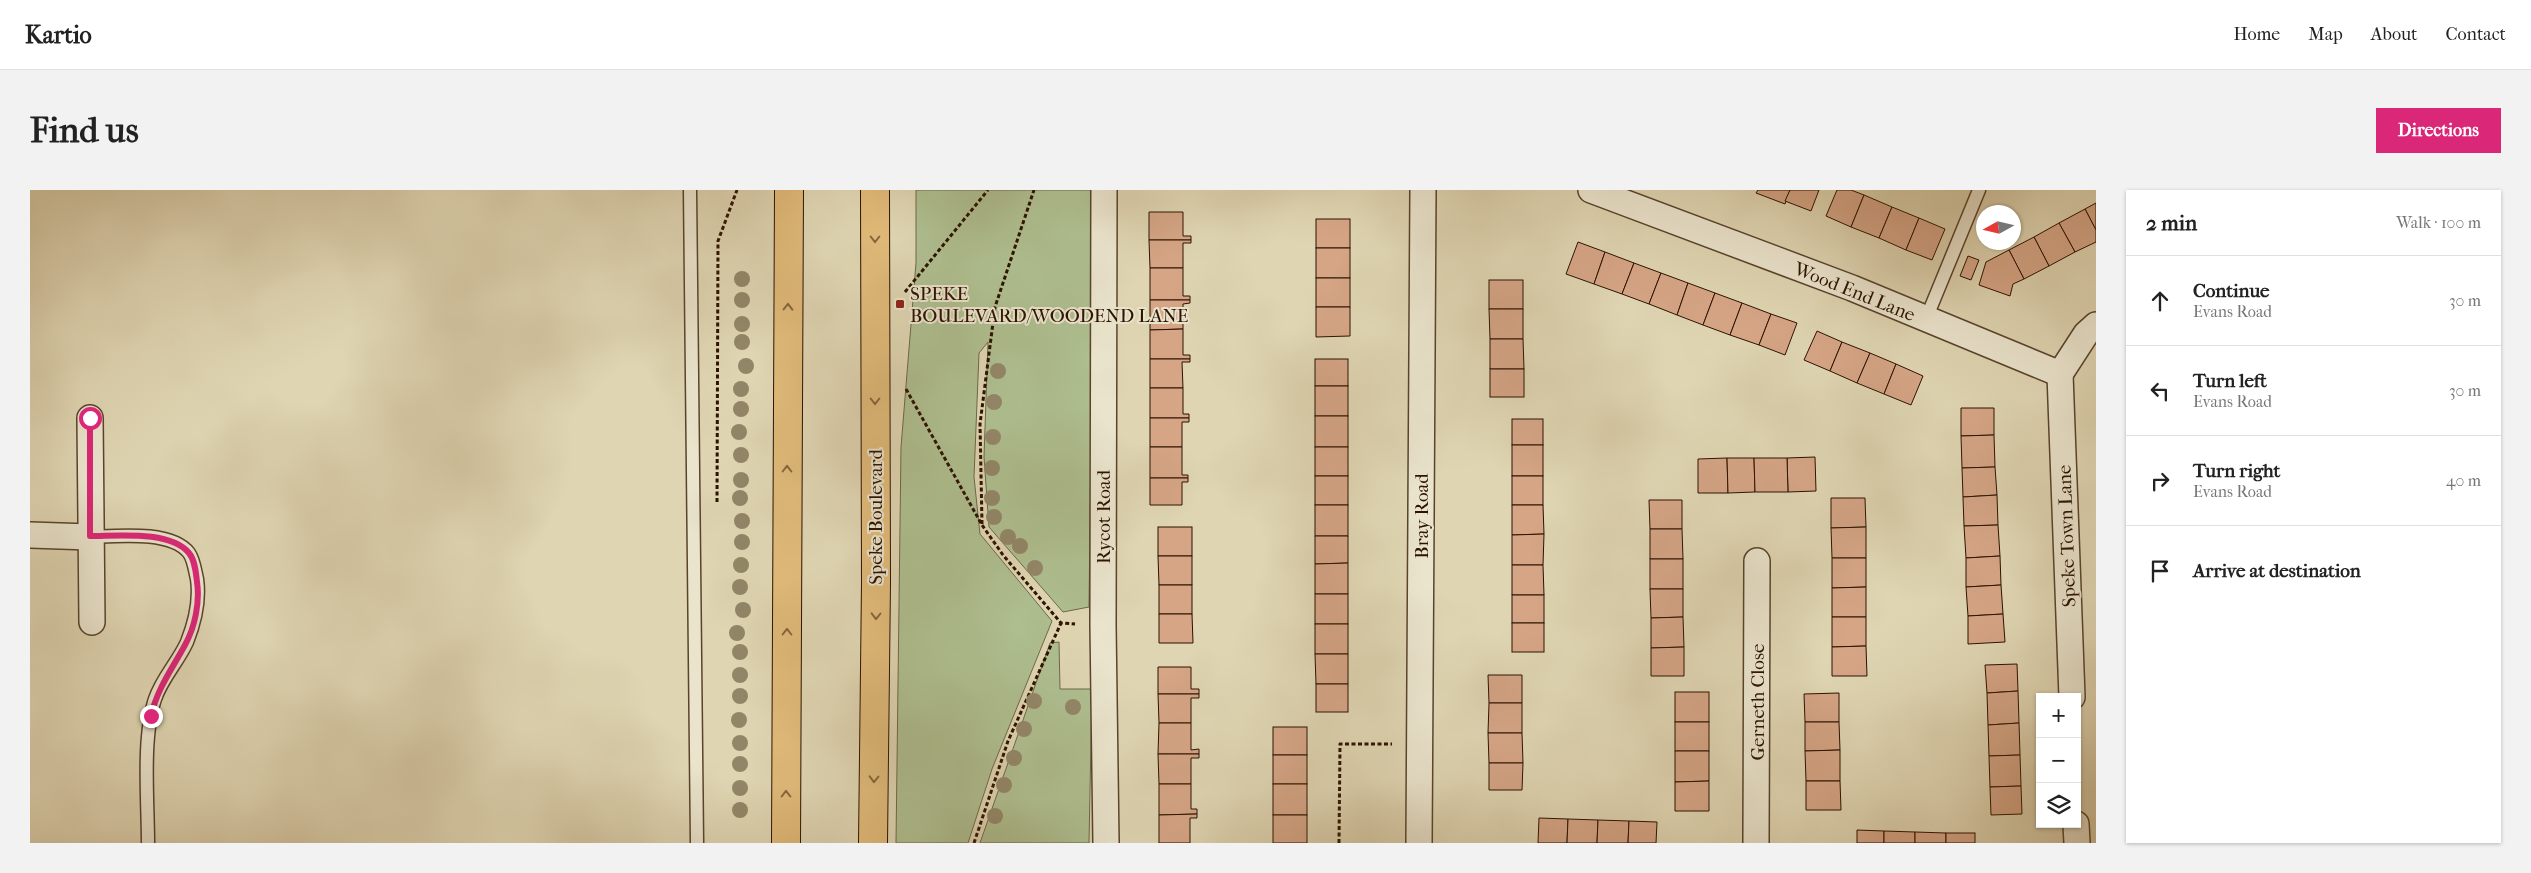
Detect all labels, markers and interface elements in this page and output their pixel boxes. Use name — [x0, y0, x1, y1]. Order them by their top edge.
text: Kartio — [25, 21, 92, 49]
text: Home — [2233, 24, 2280, 45]
text: Map — [2308, 24, 2343, 45]
text: About — [2371, 24, 2417, 45]
text: Contact — [2445, 24, 2506, 45]
button: Directions — [2376, 108, 2501, 153]
text: Find us — [30, 110, 139, 151]
north arrow — [1976, 205, 2021, 250]
text: 2 min — [2146, 211, 2197, 235]
text: Walk · 100 m — [2396, 213, 2481, 232]
one-way arrow — [870, 235, 880, 243]
street label: Wood End Lane — [1790, 257, 1918, 326]
text: Continue — [2193, 280, 2269, 302]
place label: SPEKE BOULEVARD/WOODEND LANE — [910, 283, 1189, 327]
icon: ahead — [2146, 287, 2174, 315]
text: 30 m — [2449, 291, 2481, 310]
marker: SPEKE BOULEVARD/WOODEND LANE — [894, 298, 906, 310]
text: Evans Road — [2193, 302, 2272, 321]
one-way arrow — [783, 303, 793, 310]
text: Turn left — [2193, 370, 2267, 392]
icon: left — [2146, 377, 2174, 405]
text: 30 m — [2449, 381, 2481, 400]
text: Evans Road — [2193, 392, 2272, 411]
one-way arrow — [870, 398, 880, 405]
route start — [79, 407, 102, 430]
street label: Speke Boulevard — [865, 449, 887, 585]
text: Turn right — [2193, 460, 2280, 482]
street label: Speke Town Lane — [2054, 464, 2080, 608]
one-way arrow — [782, 465, 792, 473]
icon: right — [2146, 467, 2174, 495]
street label: Rycot Road — [1093, 469, 1115, 564]
text: 40 m — [2446, 471, 2481, 490]
street label: Bray Road — [1411, 473, 1433, 559]
text: Evans Road — [2193, 482, 2272, 501]
icon: arrive — [2146, 557, 2174, 585]
text: Arrive at destination — [2193, 560, 2361, 582]
one-way arrow — [870, 612, 881, 620]
one-way arrow — [782, 628, 792, 636]
street label: Gerneth Close — [1747, 644, 1769, 760]
map controls — [2036, 693, 2081, 828]
button: + — [2036, 693, 2081, 738]
route end — [140, 705, 163, 728]
button: − — [2036, 738, 2081, 783]
one-way arrow — [869, 775, 879, 783]
button: layers — [2036, 783, 2081, 828]
one-way arrow — [781, 790, 791, 798]

